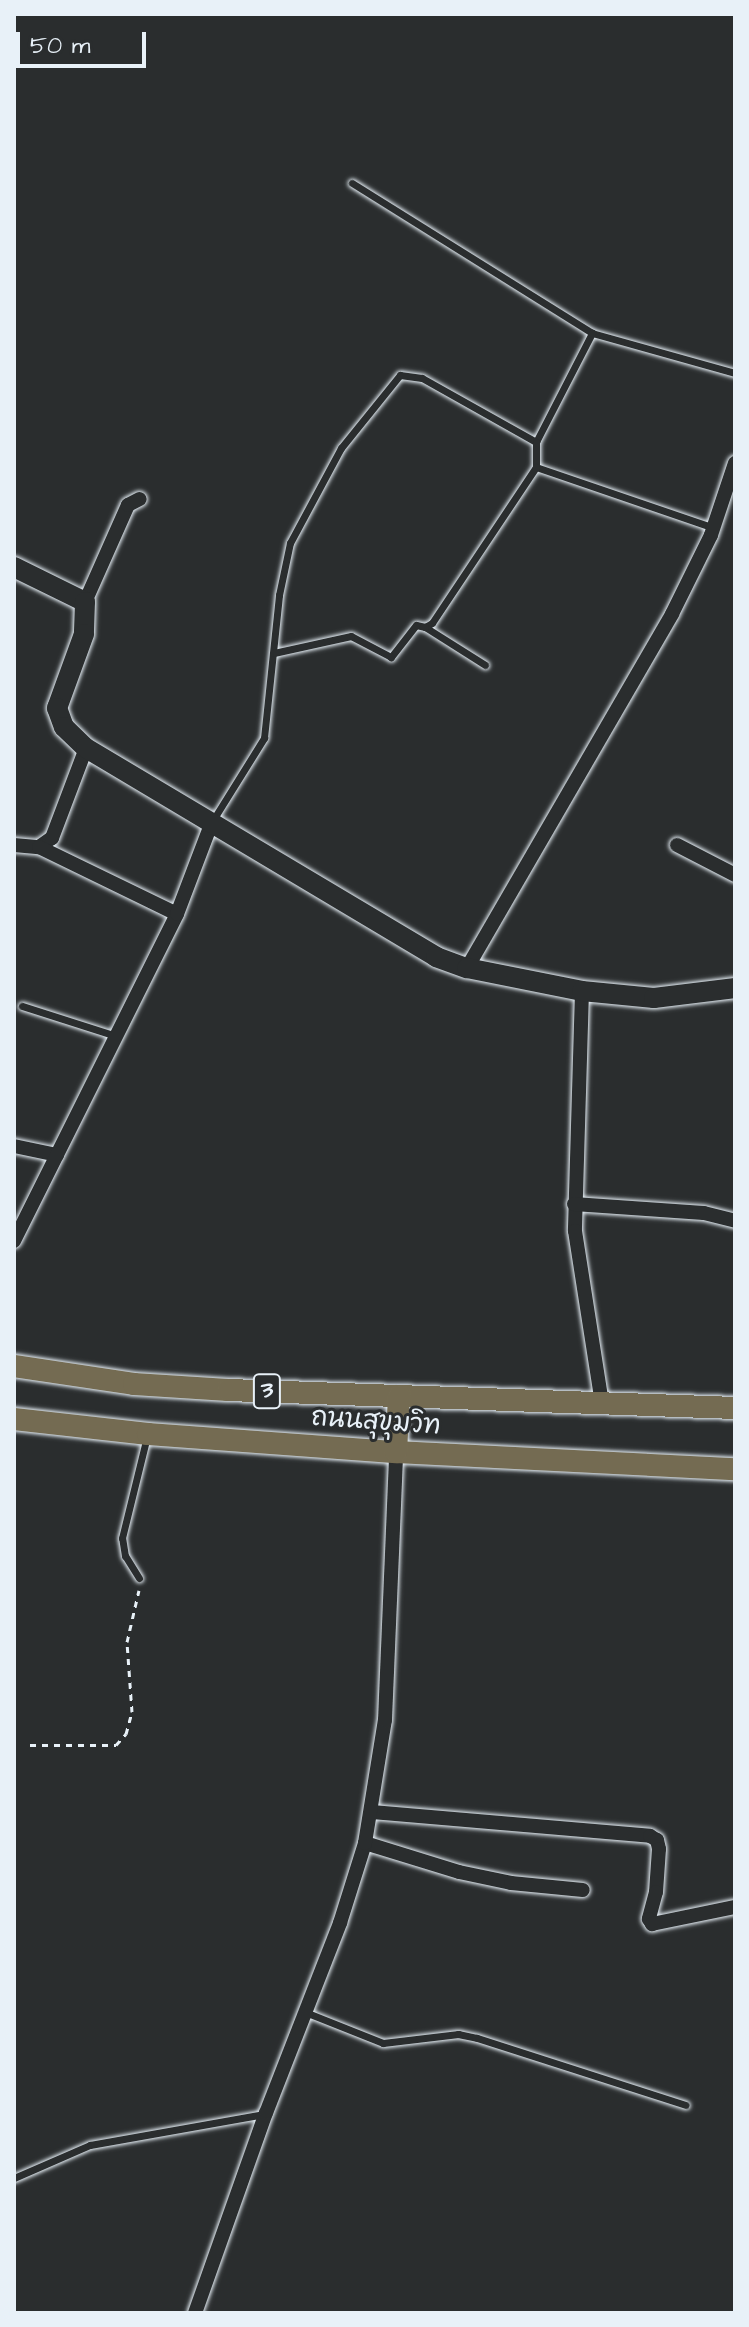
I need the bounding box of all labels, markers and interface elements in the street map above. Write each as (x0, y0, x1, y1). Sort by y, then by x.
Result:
scale bar (20, 16, 150, 66)
text: 50 m (30, 29, 90, 63)
road number: 3 (251, 1371, 283, 1411)
street label: ถนนสุขุมวิท (310, 1402, 442, 1442)

